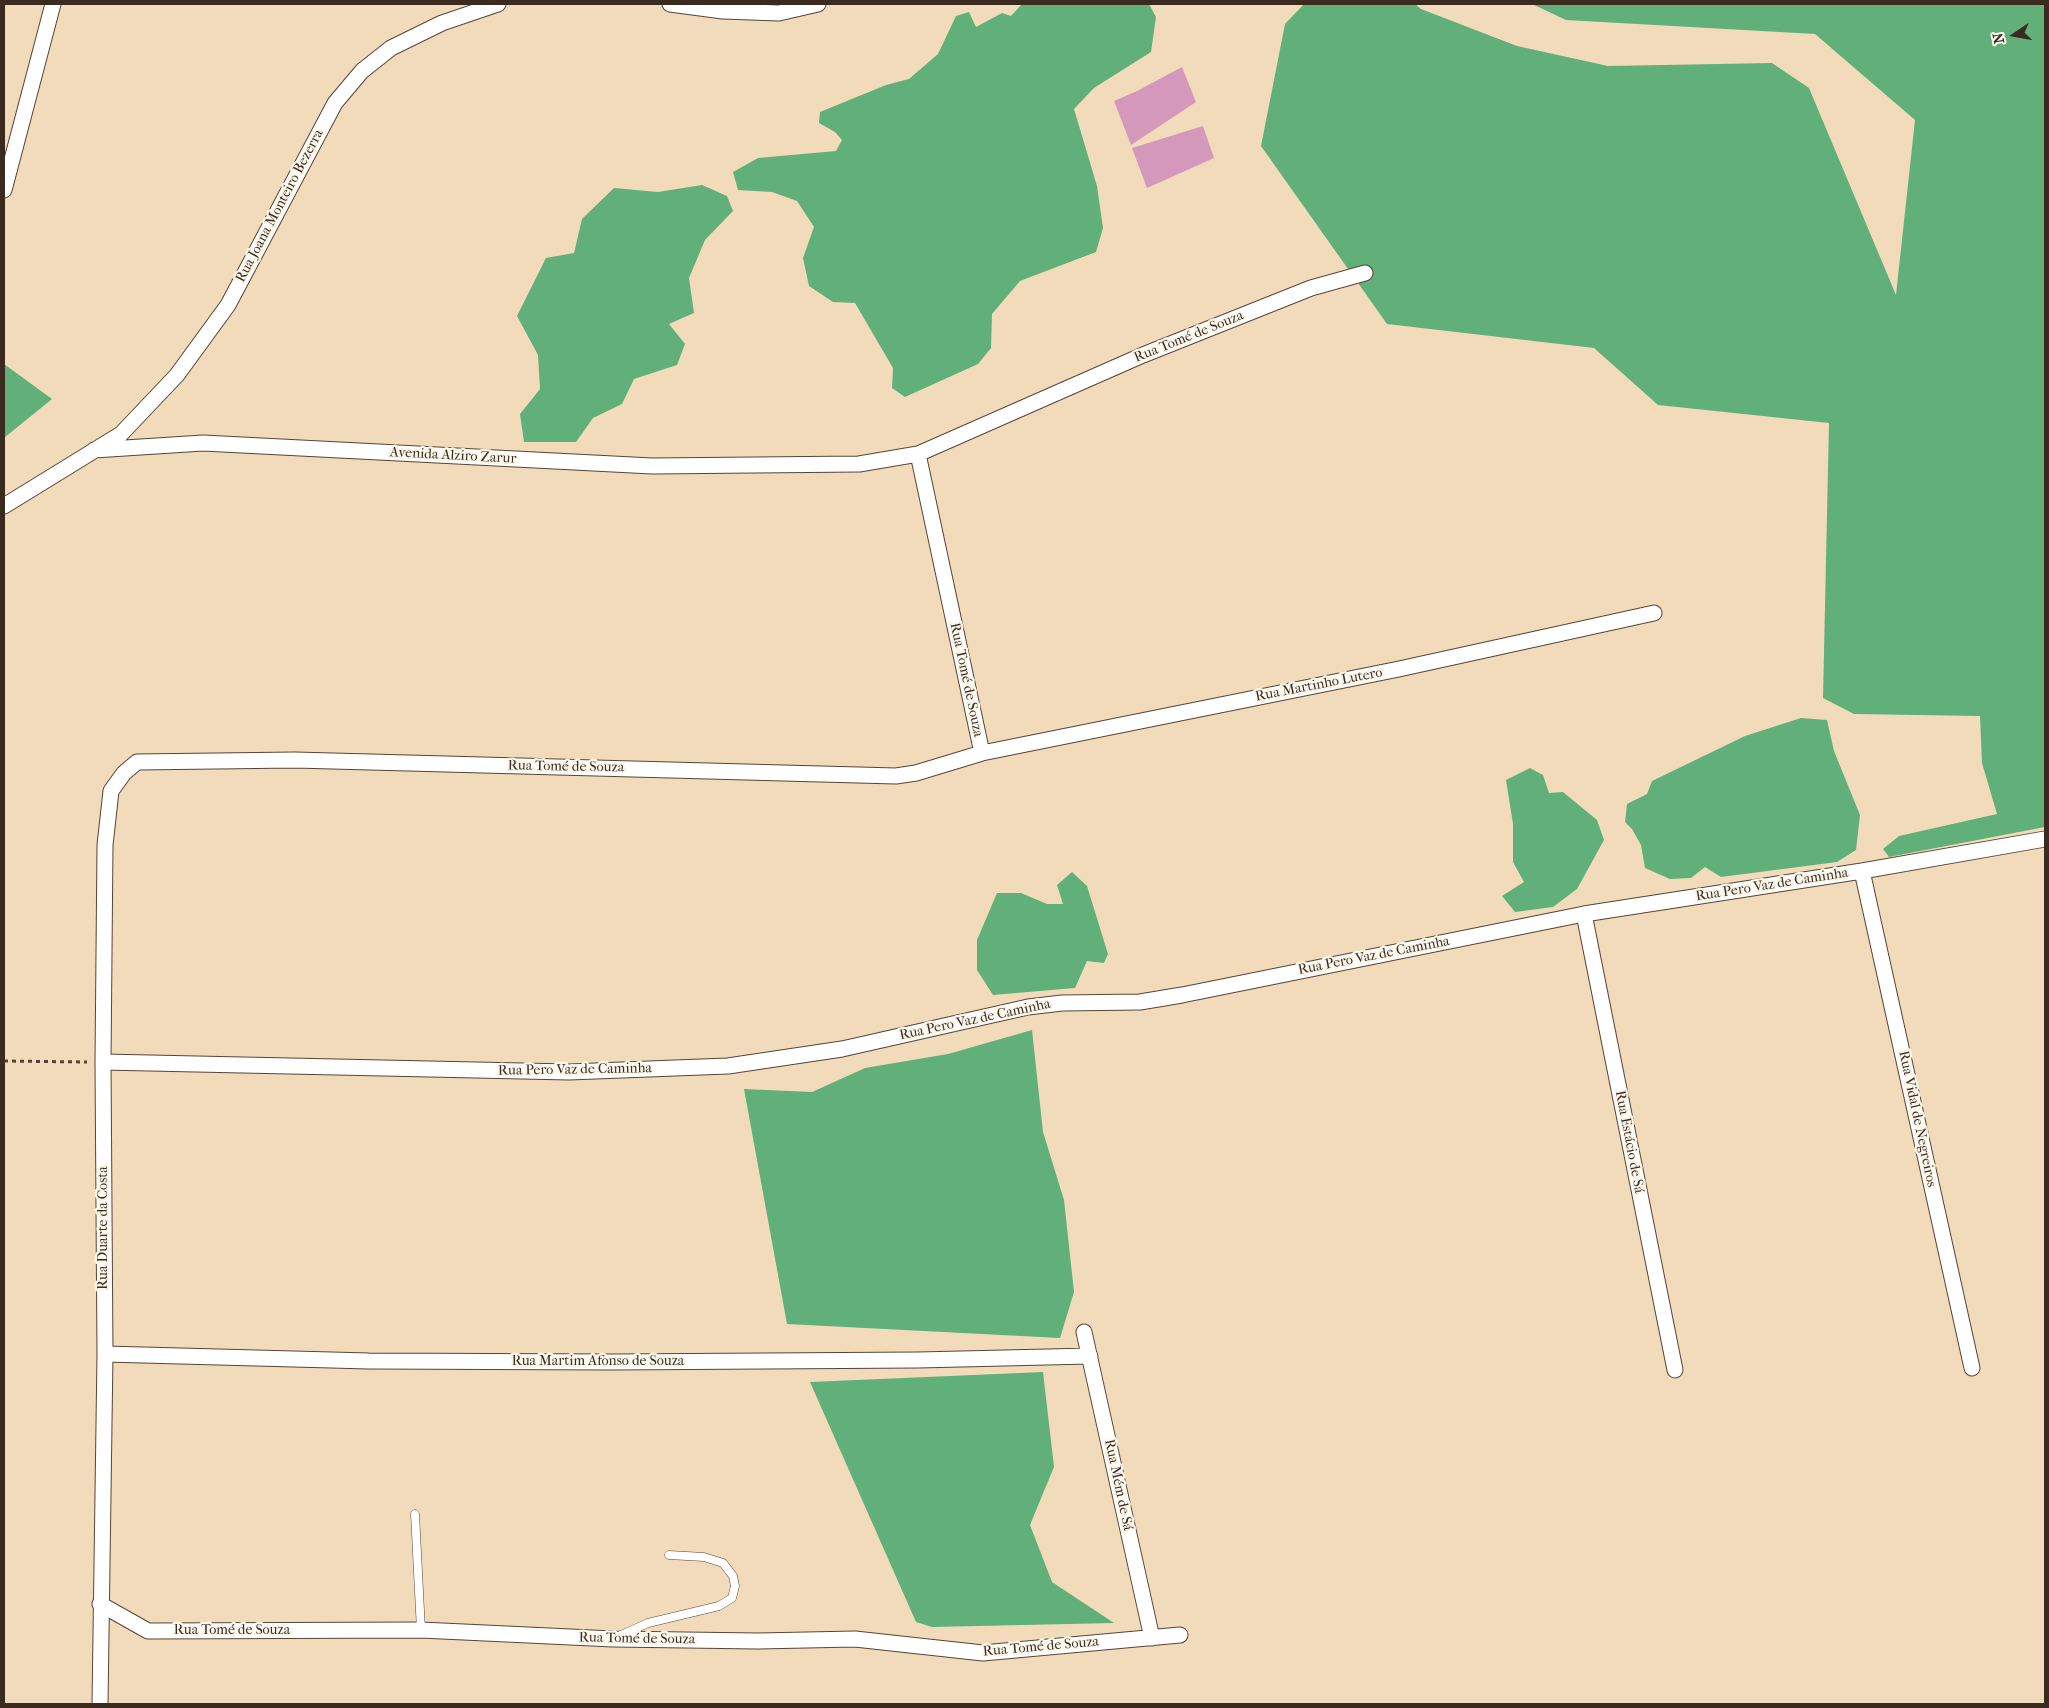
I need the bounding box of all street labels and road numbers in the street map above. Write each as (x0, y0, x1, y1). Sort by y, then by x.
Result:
street label: Rua Joana Monteiro Bezerra (233, 127, 327, 285)
street label: Rua Tomé de Souza (1132, 307, 1246, 367)
street label: Avenida Alziro Zarur (389, 444, 517, 468)
street label: Rua Tomé de Souza (946, 621, 986, 739)
street label: Rua Martinho Lutero (1254, 664, 1384, 706)
street label: Rua Tomé de Souza (508, 758, 624, 776)
street label: Rua Pero Vaz de Caminha (1695, 865, 1849, 905)
street label: Rua Pero Vaz de Caminha (1297, 933, 1451, 979)
street label: Rua Pero Vaz de Caminha (898, 996, 1052, 1044)
street label: Rua Vidal de Negreiros (1894, 1049, 1940, 1189)
street label: Rua Pero Vaz de Caminha (498, 1060, 652, 1080)
street label: Rua Estácio de Sá (1611, 1089, 1647, 1195)
street label: Rua Duarte da Costa (96, 1166, 112, 1290)
street label: Rua Martim Afonso de Souza (512, 1354, 684, 1370)
street label: Rua Mém de Sá (1100, 1438, 1136, 1532)
street label: Rua Tomé de Souza (174, 1623, 290, 1639)
street label: Rua Tomé de Souza (579, 1630, 695, 1648)
street label: Rua Tomé de Souza (982, 1634, 1100, 1660)

